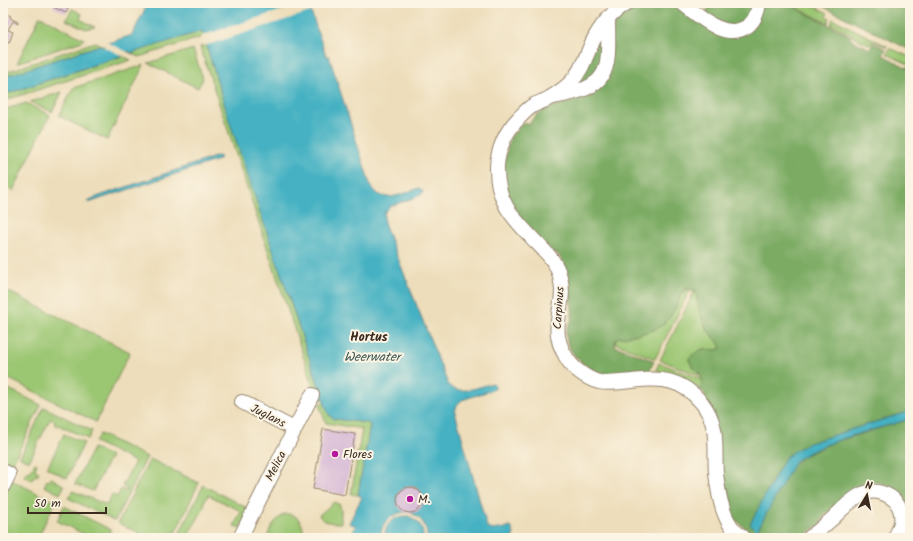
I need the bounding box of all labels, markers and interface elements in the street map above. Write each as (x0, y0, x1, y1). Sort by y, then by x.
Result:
street label: Carpinus (548, 286, 570, 330)
district label: Hortus (350, 327, 388, 348)
water label: Weerwater (344, 347, 403, 368)
street label: Juglans (247, 399, 289, 433)
place label: Flores (343, 445, 372, 464)
street label: Melica (260, 447, 292, 484)
marker: Flores (330, 449, 340, 459)
north arrow (847, 475, 887, 515)
text: N (864, 477, 874, 496)
scale bar (28, 489, 106, 515)
place label: M. (418, 490, 430, 509)
text: 50 m (34, 494, 61, 513)
marker: M. (405, 494, 415, 504)

